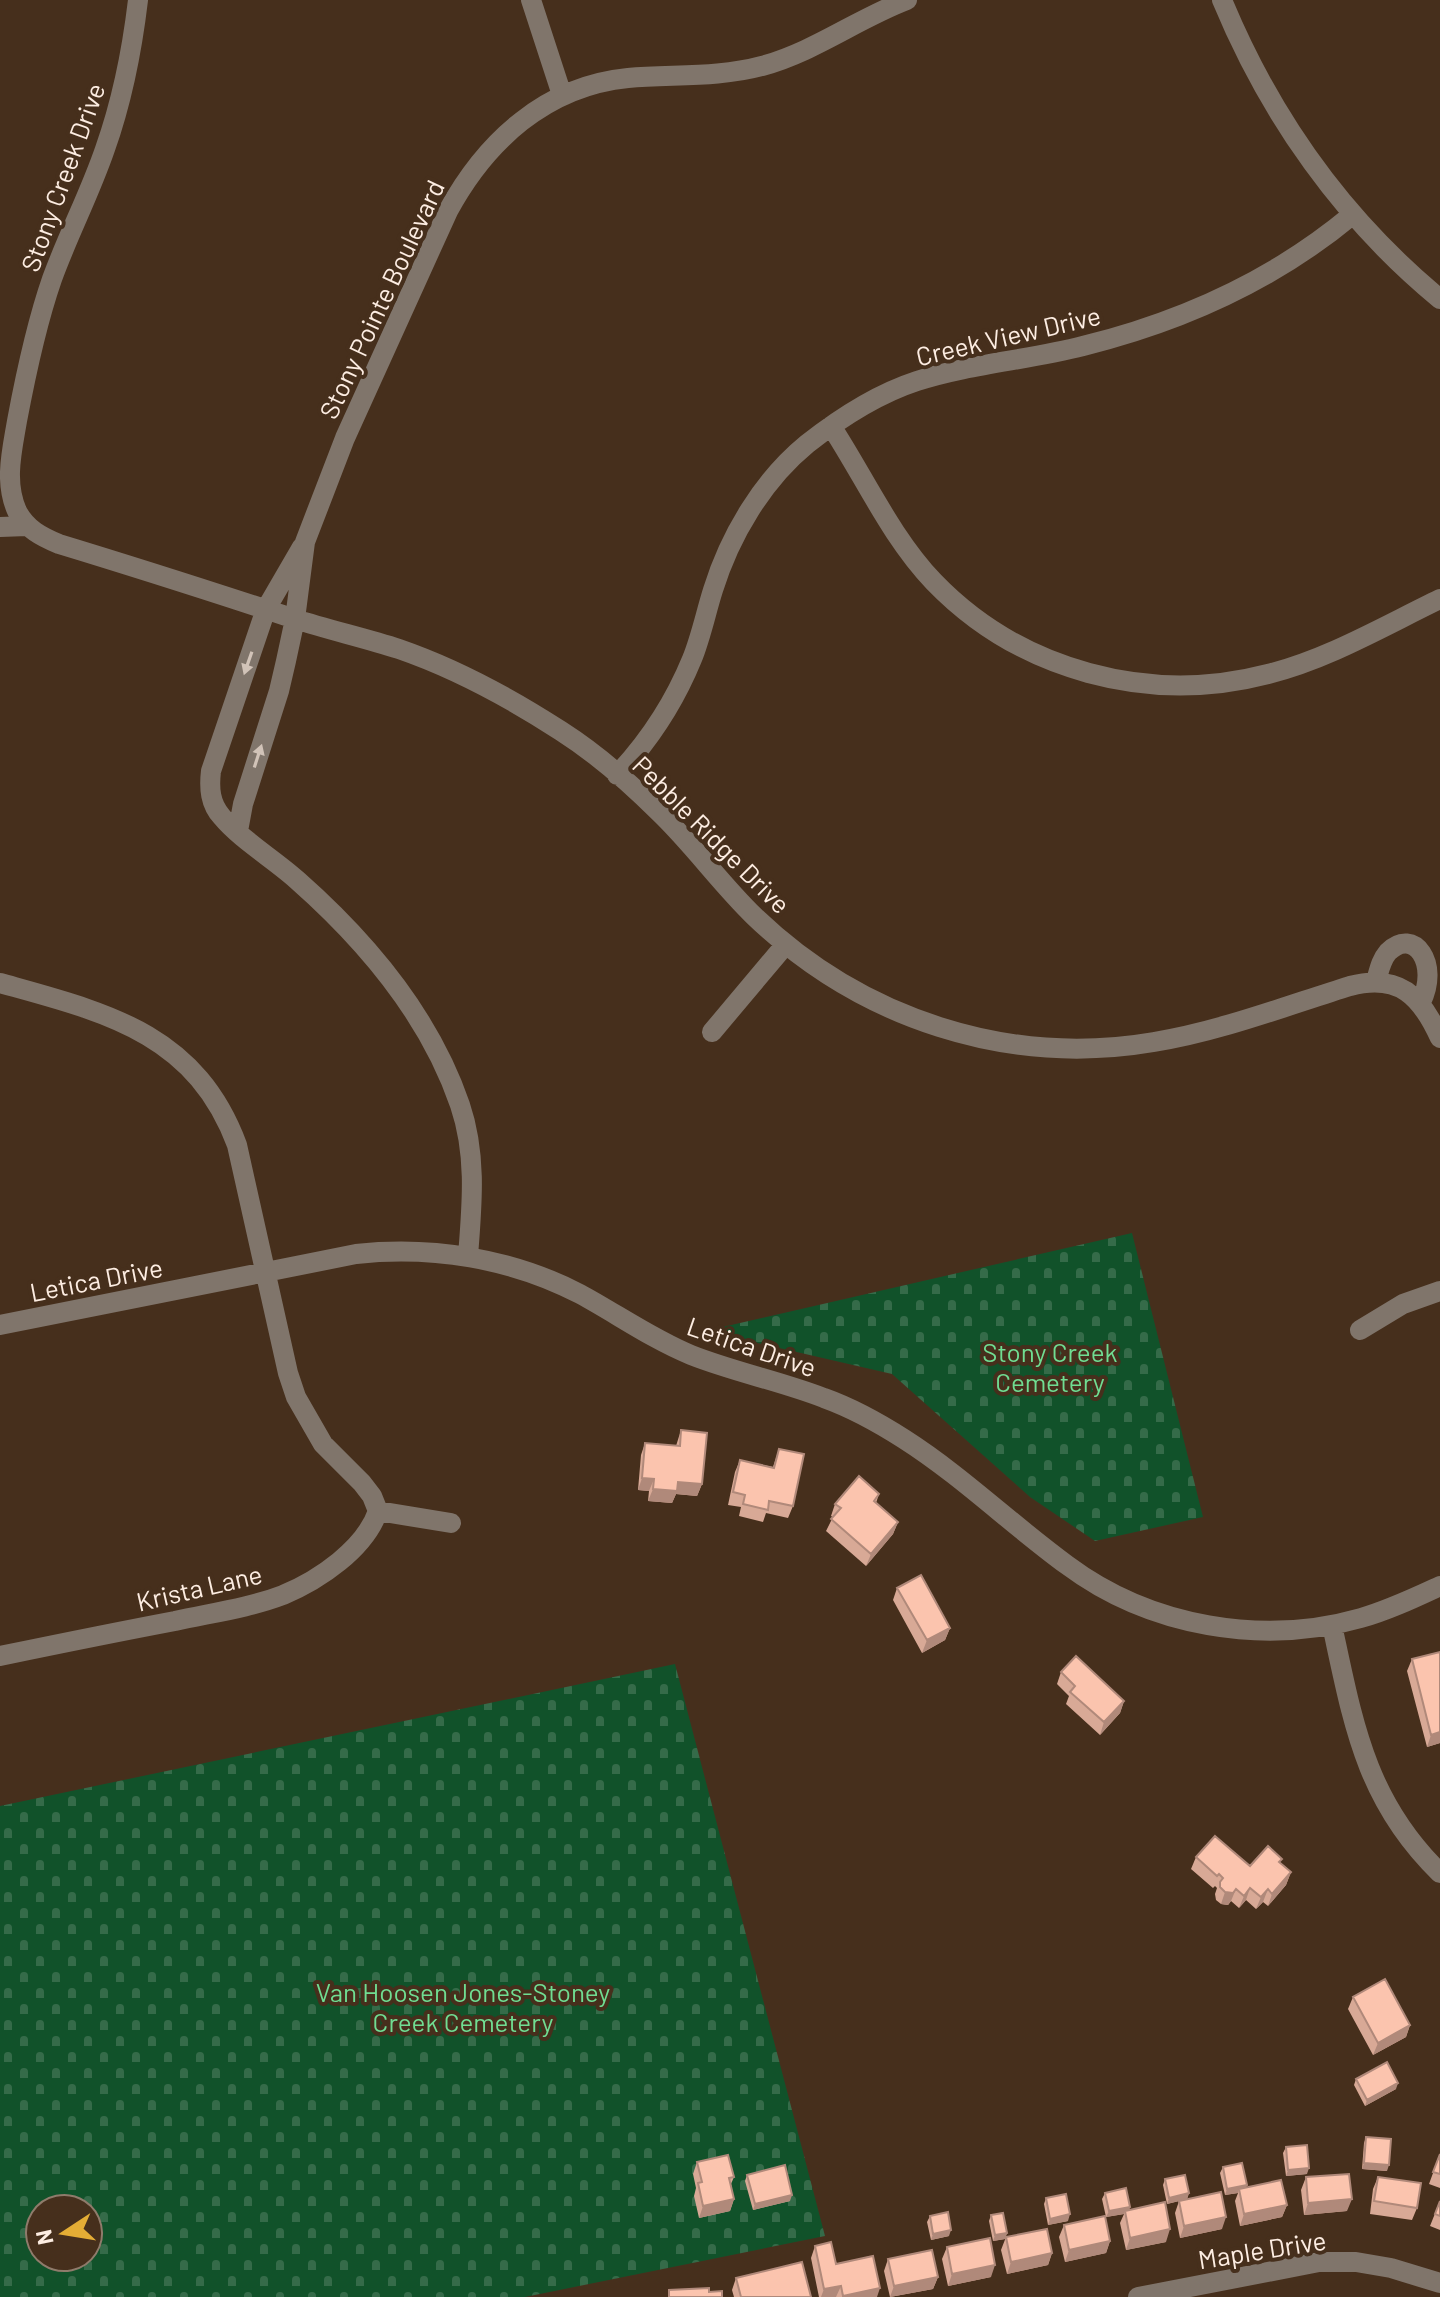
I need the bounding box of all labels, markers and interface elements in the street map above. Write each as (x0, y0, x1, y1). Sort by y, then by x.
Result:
street label: Stony Creek Drive (14, 78, 110, 276)
street label: Stony Pointe Boulevard (312, 175, 450, 423)
street label: Creek View Drive (913, 299, 1103, 371)
one-way arrow (241, 651, 253, 675)
one-way arrow (253, 744, 265, 768)
street label: Pebble Ridge Drive (627, 749, 797, 919)
street label: Letica Drive (27, 1251, 165, 1307)
street label: Letica Drive (683, 1309, 821, 1383)
park label: Stony Creek Cemetery (982, 1336, 1118, 1397)
street label: Krista Lane (133, 1557, 265, 1617)
park label: Van Hoosen Jones-Stoney Creek Cemetery (316, 1976, 610, 2037)
north arrow (24, 2193, 104, 2273)
street label: Maple Drive (1196, 2224, 1328, 2274)
text: N (29, 2228, 58, 2247)

